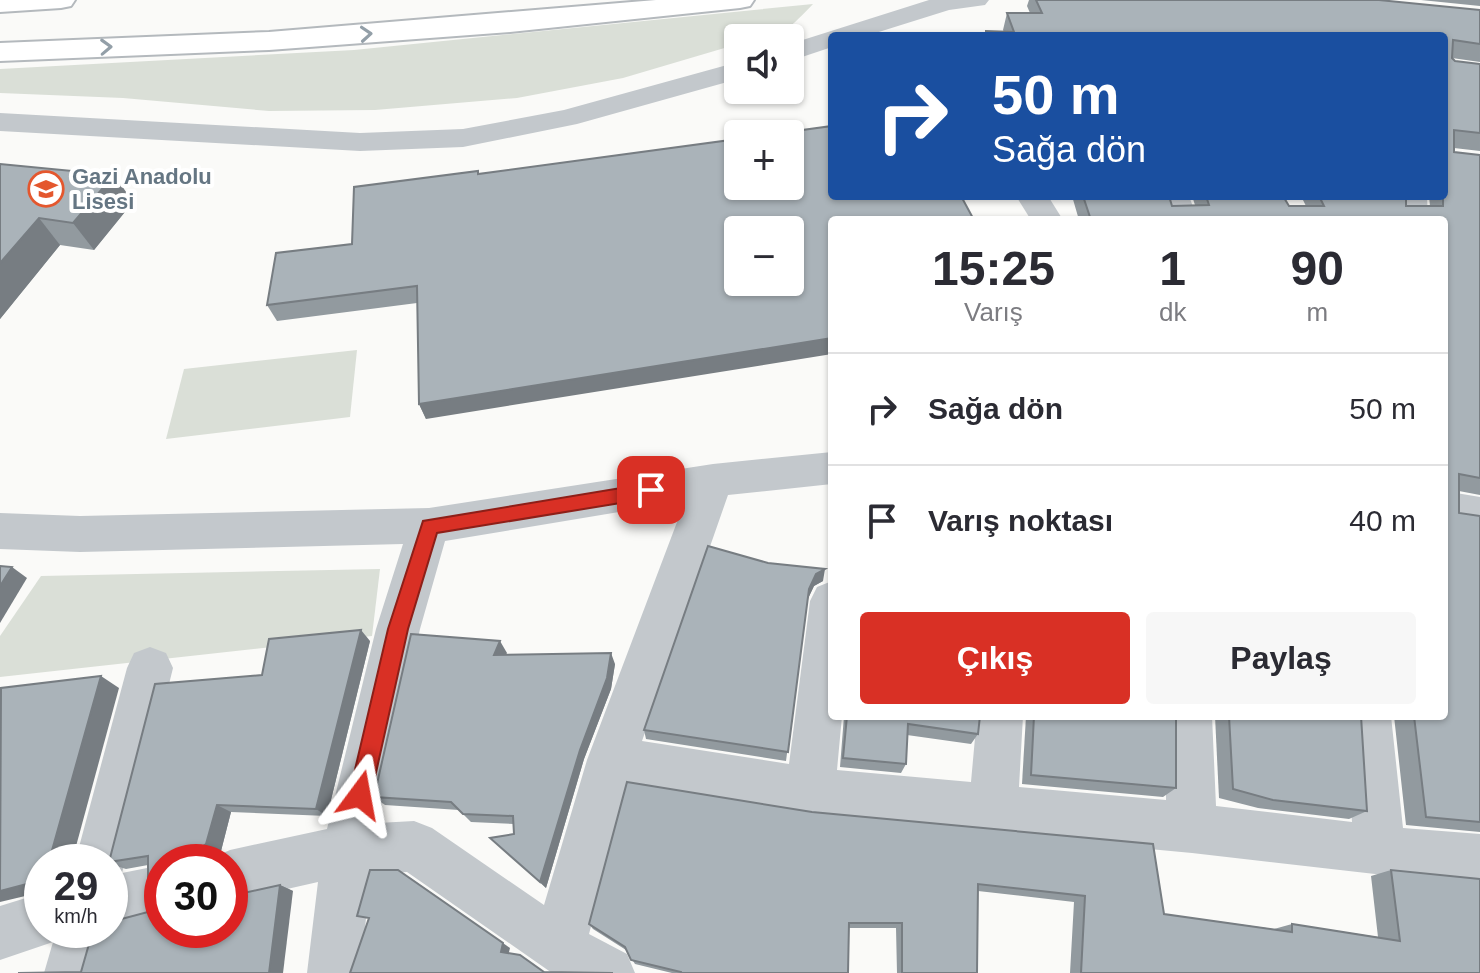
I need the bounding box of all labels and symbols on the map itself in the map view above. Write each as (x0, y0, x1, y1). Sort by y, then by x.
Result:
one-way arrow (359, 26, 372, 43)
one-way arrow (100, 39, 113, 56)
place label: Gazi Anadolu Lisesi (72, 164, 212, 214)
school or university icon: Gazi Anadolu Lisesi (27, 170, 65, 208)
pin (617, 456, 685, 524)
position arrow (318, 753, 402, 837)
speed limit sign: 30 (144, 844, 248, 948)

